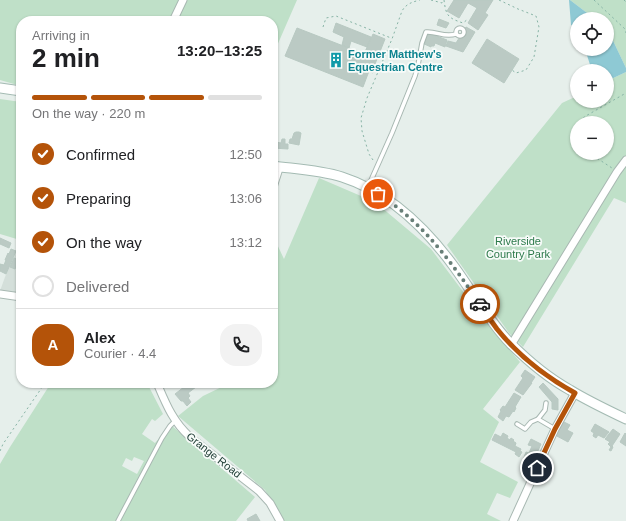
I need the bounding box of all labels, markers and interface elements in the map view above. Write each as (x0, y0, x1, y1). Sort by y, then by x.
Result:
map controls (570, 12, 614, 160)
button: locate (570, 12, 614, 56)
text: Arriving in (32, 28, 90, 43)
text: 13:20–13:25 (177, 42, 262, 59)
text: 2 min (32, 43, 100, 73)
place label: Former Matthew's Equestrian Centre (348, 48, 443, 73)
building icon: Former Matthew's Equestrian Centre (327, 51, 345, 69)
button: + (570, 64, 614, 108)
text: On the way · 220 m (32, 106, 145, 121)
button: − (570, 116, 614, 160)
icon: check (32, 143, 54, 165)
text: Confirmed (66, 146, 135, 163)
text: 12:50 (229, 147, 262, 162)
pin (361, 177, 395, 211)
icon: bag (367, 183, 389, 205)
icon: check (32, 187, 54, 209)
text: Preparing (66, 190, 131, 207)
text: 13:06 (229, 191, 262, 206)
icon: check (32, 231, 54, 253)
text: On the way (66, 234, 142, 251)
text: 13:12 (229, 235, 262, 250)
park label: Riverside Country Park (486, 235, 551, 260)
text: Delivered (66, 278, 129, 295)
courier (460, 284, 500, 324)
icon: car (469, 293, 491, 315)
button: phone (220, 324, 262, 366)
text: Alex (84, 329, 116, 346)
text: A (48, 336, 58, 353)
text: Courier · 4.4 (84, 346, 156, 361)
street label: Grange Road (184, 430, 244, 480)
pin (520, 451, 554, 485)
icon: home (526, 457, 548, 479)

